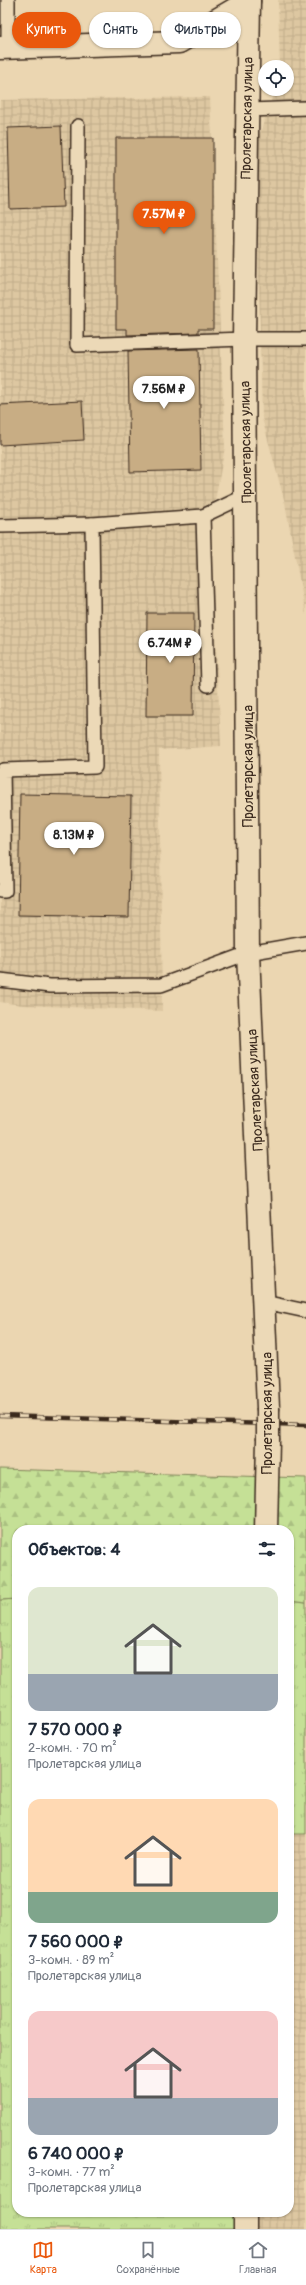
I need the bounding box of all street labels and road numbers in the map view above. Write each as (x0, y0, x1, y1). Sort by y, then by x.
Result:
street label: Пролетарская улица (237, 57, 257, 179)
street label: Пролетарская улица (236, 381, 256, 503)
street label: Пролетарская улица (240, 705, 257, 827)
street label: Пролетарская улица (243, 1029, 267, 1151)
street label: Пролетарская улица (259, 1352, 276, 1474)

